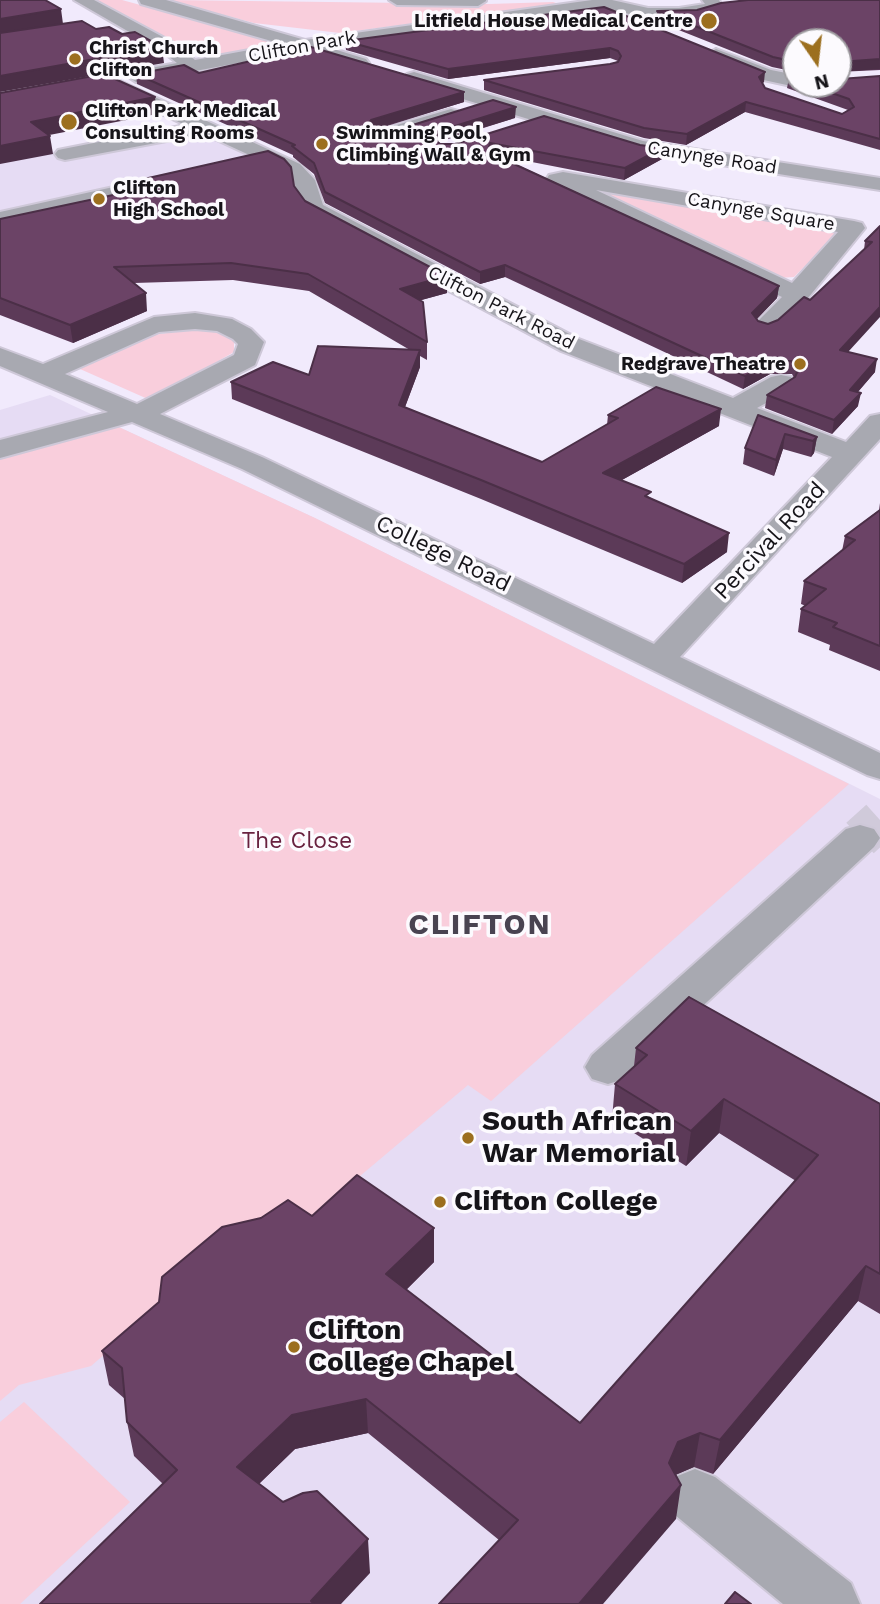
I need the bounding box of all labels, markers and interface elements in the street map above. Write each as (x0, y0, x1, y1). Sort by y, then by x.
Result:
place label: Litfield House Medical Centre (414, 10, 693, 32)
marker: Litfield House Medical Centre (699, 11, 719, 31)
street label: Clifton Park (246, 26, 358, 68)
north arrow (782, 28, 852, 98)
place label: Christ Church Clifton (89, 37, 218, 81)
marker: Christ Church Clifton (67, 51, 83, 67)
text: N (812, 69, 831, 95)
place label: Clifton Park Medical Consulting Rooms (85, 100, 277, 144)
marker: Clifton Park Medical Consulting Rooms (59, 112, 79, 132)
place label: Swimming Pool, Climbing Wall & Gym (336, 122, 531, 166)
marker: Swimming Pool, Climbing Wall & Gym (314, 136, 330, 152)
street label: Canynge Road (646, 137, 778, 179)
place label: Clifton High School (113, 177, 224, 221)
street label: Canynge Square (685, 188, 837, 236)
marker: Clifton High School (91, 191, 107, 207)
street label: Clifton Park Road (424, 261, 578, 355)
place label: Redgrave Theatre (621, 353, 786, 375)
marker: Redgrave Theatre (792, 356, 808, 372)
street label: Percival Road (708, 476, 832, 606)
street label: College Road (371, 510, 515, 598)
park label: The Close (242, 827, 352, 855)
district label: CLIFTON (409, 907, 551, 943)
place label: South African War Memorial (482, 1105, 675, 1171)
marker: South African War Memorial (460, 1130, 476, 1146)
place label: Clifton College (454, 1185, 658, 1219)
marker: Clifton College (432, 1194, 448, 1210)
place label: Clifton College Chapel (308, 1314, 514, 1380)
marker: Clifton College Chapel (286, 1339, 302, 1355)

